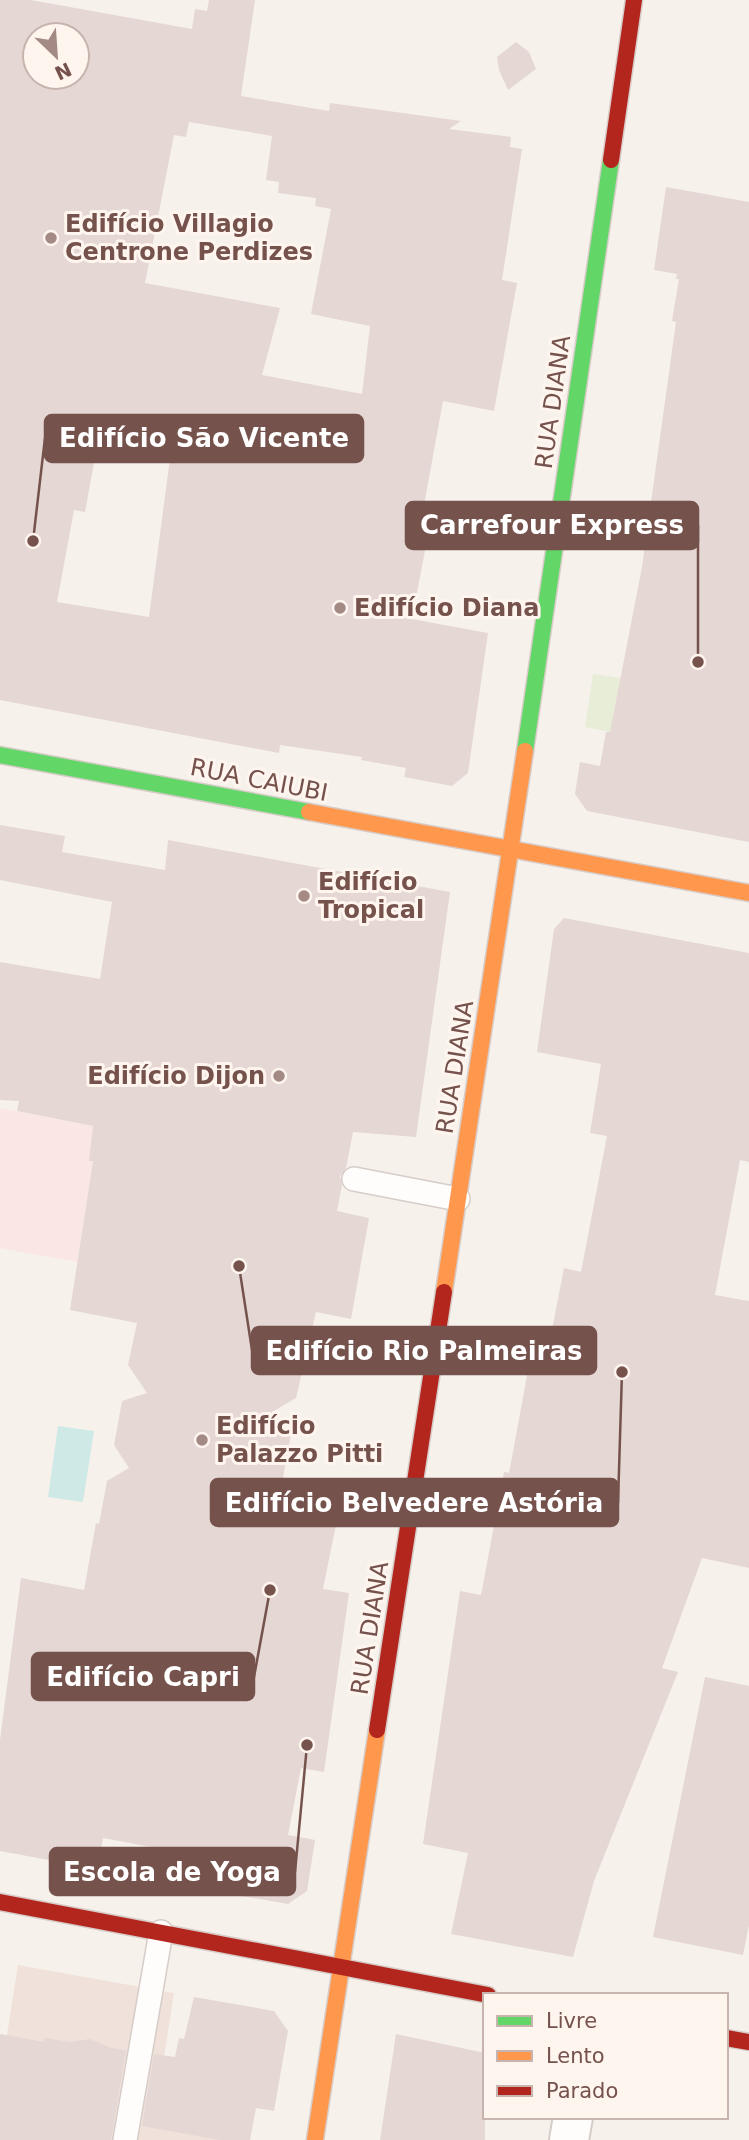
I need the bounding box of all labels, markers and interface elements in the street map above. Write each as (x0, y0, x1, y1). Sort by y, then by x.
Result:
north arrow (21, 21, 91, 91)
text: N (51, 58, 75, 85)
place label: Edifício Villagio Centrone Perdizes (65, 210, 313, 266)
marker: Edifício Villagio Centrone Perdizes (43, 230, 59, 246)
street label: RUA DIANA (530, 333, 576, 471)
callout: Edifício São Vicente (45, 415, 363, 462)
text: Edifício São Vicente (59, 423, 349, 453)
callout: Carrefour Express (406, 502, 698, 549)
text: Carrefour Express (420, 510, 684, 540)
place label: Edifício Diana (354, 594, 539, 622)
marker: Edifício Diana (332, 600, 348, 616)
street label: RUA CAIUBI (188, 753, 330, 807)
place label: Edifício Tropical (318, 868, 424, 924)
marker: Edifício Tropical (296, 888, 312, 904)
street label: RUA DIANA (431, 998, 479, 1136)
place label: Edifício Dijon (87, 1062, 265, 1090)
marker: Edifício Dijon (271, 1068, 287, 1084)
callout: Edifício Rio Palmeiras (252, 1327, 596, 1374)
text: Edifício Rio Palmeiras (266, 1336, 582, 1366)
place label: Edifício Palazzo Pitti (216, 1412, 383, 1468)
marker: Edifício Palazzo Pitti (194, 1432, 210, 1448)
callout: Edifício Belvedere Astória (211, 1479, 618, 1526)
text: Edifício Belvedere Astória (225, 1488, 603, 1518)
street label: RUA DIANA (346, 1559, 394, 1697)
callout: Edifício Capri (32, 1653, 254, 1700)
text: Edifício Capri (46, 1662, 240, 1692)
callout: Escola de Yoga (50, 1848, 295, 1895)
text: Escola de Yoga (63, 1857, 281, 1887)
legend (483, 1993, 728, 2119)
text: Livre (546, 2009, 597, 2033)
text: Lento (546, 2044, 605, 2068)
text: Parado (546, 2079, 618, 2103)

